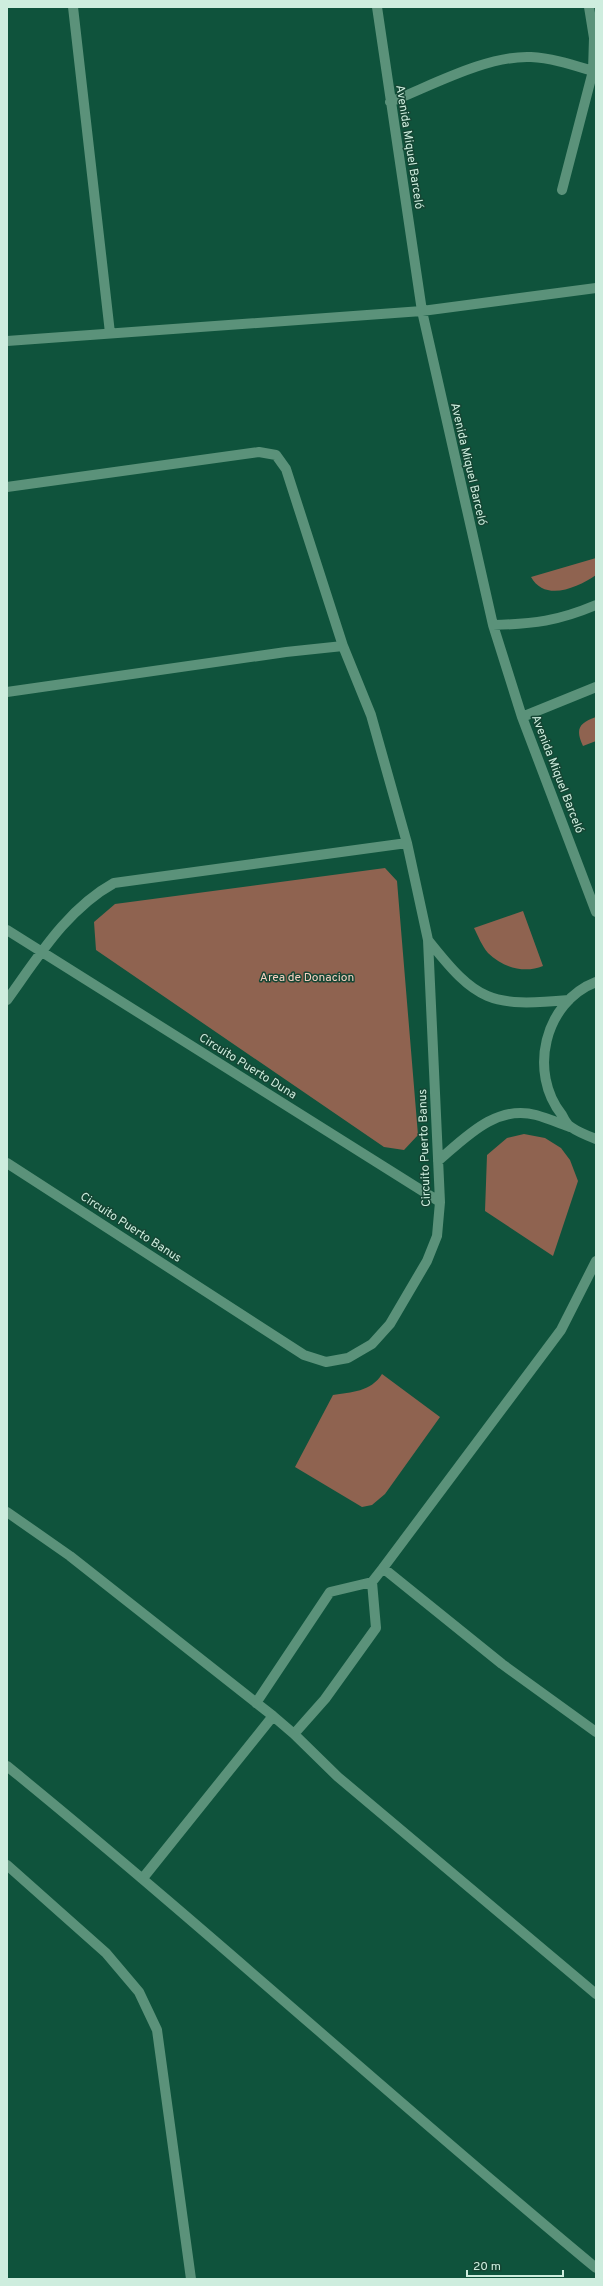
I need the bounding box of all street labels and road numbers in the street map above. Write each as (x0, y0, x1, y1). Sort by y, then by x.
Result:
street label: Avenida Miquel Barceló (391, 84, 427, 211)
street label: Avenida Miquel Barceló (446, 401, 490, 528)
street label: Avenida Miquel Barceló (527, 713, 587, 836)
street label: Circuito Puerto Duna (196, 1030, 299, 1103)
street label: Circuito Puerto Banus (415, 1089, 435, 1207)
street label: Circuito Puerto Banus (77, 1189, 184, 1267)

